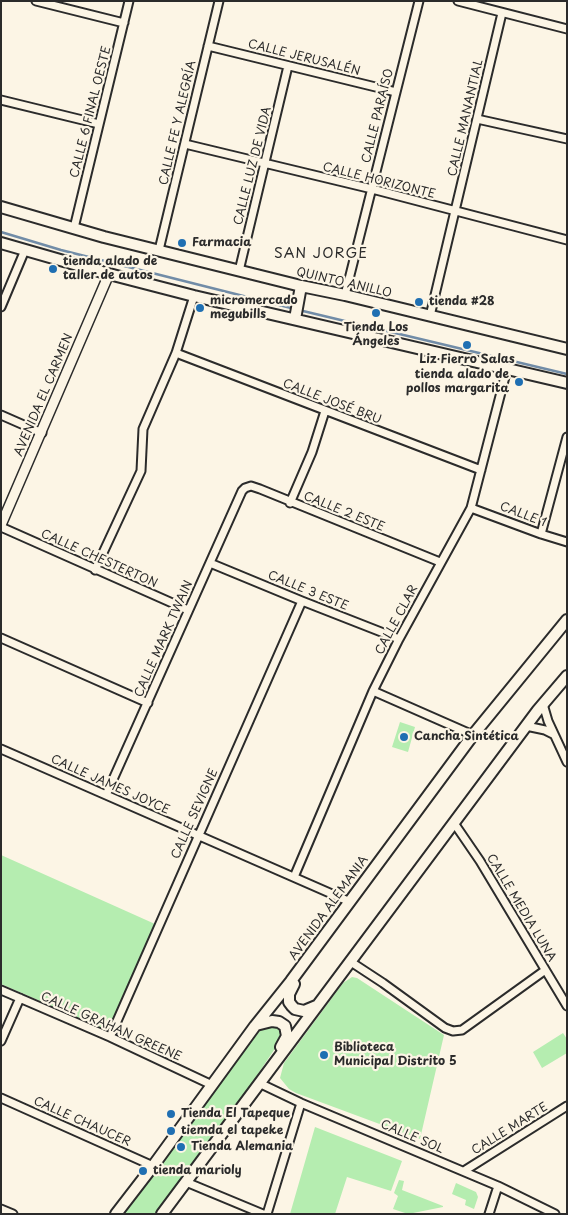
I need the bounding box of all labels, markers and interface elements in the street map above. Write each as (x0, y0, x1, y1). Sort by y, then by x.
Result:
street label: CALLE JERUSALÉN (246, 37, 362, 79)
street label: CALLE 6 FINAL OESTE (68, 45, 114, 179)
street label: CALLE MANANTIAL (446, 58, 486, 178)
street label: CALLE FE Y ALEGRÍA (157, 59, 199, 187)
street label: CALLE PARAÍSO (359, 67, 397, 165)
street label: CALLE LUZ DE VIDA (231, 105, 275, 227)
street label: CALLE HORIZONTE (321, 160, 437, 202)
place label: Farmacia (192, 236, 251, 250)
marker: Farmacia (176, 237, 188, 249)
district label: SAN JORGE (274, 246, 368, 262)
place label: tienda alado de taller de autos (63, 255, 157, 283)
marker: tienda alado de taller de autos (47, 263, 59, 275)
street label: QUINTO ANILLO (295, 265, 393, 301)
place label: micromercado megubills (210, 294, 298, 322)
place label: tienda #28 (429, 295, 495, 309)
marker: tienda #28 (413, 296, 425, 308)
marker: micromercado megubills (194, 302, 206, 314)
marker: Tienda Los Ángeles (370, 307, 382, 319)
place label: Tienda Los Ángeles (344, 321, 408, 349)
street label: AVENIDA EL CARMEN (12, 332, 76, 458)
marker: Liz Fierro Salas (461, 339, 473, 351)
place label: Liz Fierro Salas (419, 353, 515, 367)
place label: tienda alado de pollos margarita (406, 368, 509, 396)
marker: tienda alado de pollos margarita (513, 376, 525, 388)
street label: CALLE JOSÉ BRU (281, 377, 383, 427)
street label: CALLE 2 ESTE (301, 489, 387, 535)
street label: CALLE 1 (498, 500, 548, 530)
street label: CALLE CHESTERTON (39, 527, 159, 591)
street label: CALLE 3 ESTE (266, 568, 350, 614)
street label: CALLE MARK TWAIN (132, 579, 196, 699)
street label: CALLE CLAR (373, 583, 421, 657)
place label: Cancha Sintética (414, 730, 519, 744)
marker: Cancha Sintética (398, 731, 410, 743)
street label: CALLE JAMES JOYCE (48, 752, 172, 818)
street label: CALLE SEVIGNE (169, 767, 221, 861)
street label: CALLE MEDIA LUNA (483, 852, 559, 964)
street label: AVENIDA ALEMANIA (286, 853, 372, 963)
street label: CALLE GRAHAN GREENE (38, 989, 184, 1065)
place label: Biblioteca Municipal Distrito 5 (334, 1041, 457, 1069)
marker: Biblioteca Municipal Distrito 5 (318, 1049, 330, 1061)
street label: CALLE CHAUCER (31, 1094, 133, 1150)
street label: CALLE MARTE (469, 1100, 551, 1158)
place label: Tienda El Tapeque (181, 1107, 290, 1121)
marker: Tienda El Tapeque (165, 1108, 177, 1120)
street label: CALLE SOL (378, 1117, 446, 1157)
place label: tiemda el tapeke (181, 1124, 283, 1138)
marker: tiemda el tapeke (165, 1125, 177, 1137)
place label: Tienda Alemania (191, 1140, 293, 1154)
marker: Tienda Alemania (175, 1141, 187, 1153)
place label: tienda marioly (153, 1164, 241, 1178)
marker: tienda marioly (137, 1165, 149, 1177)

